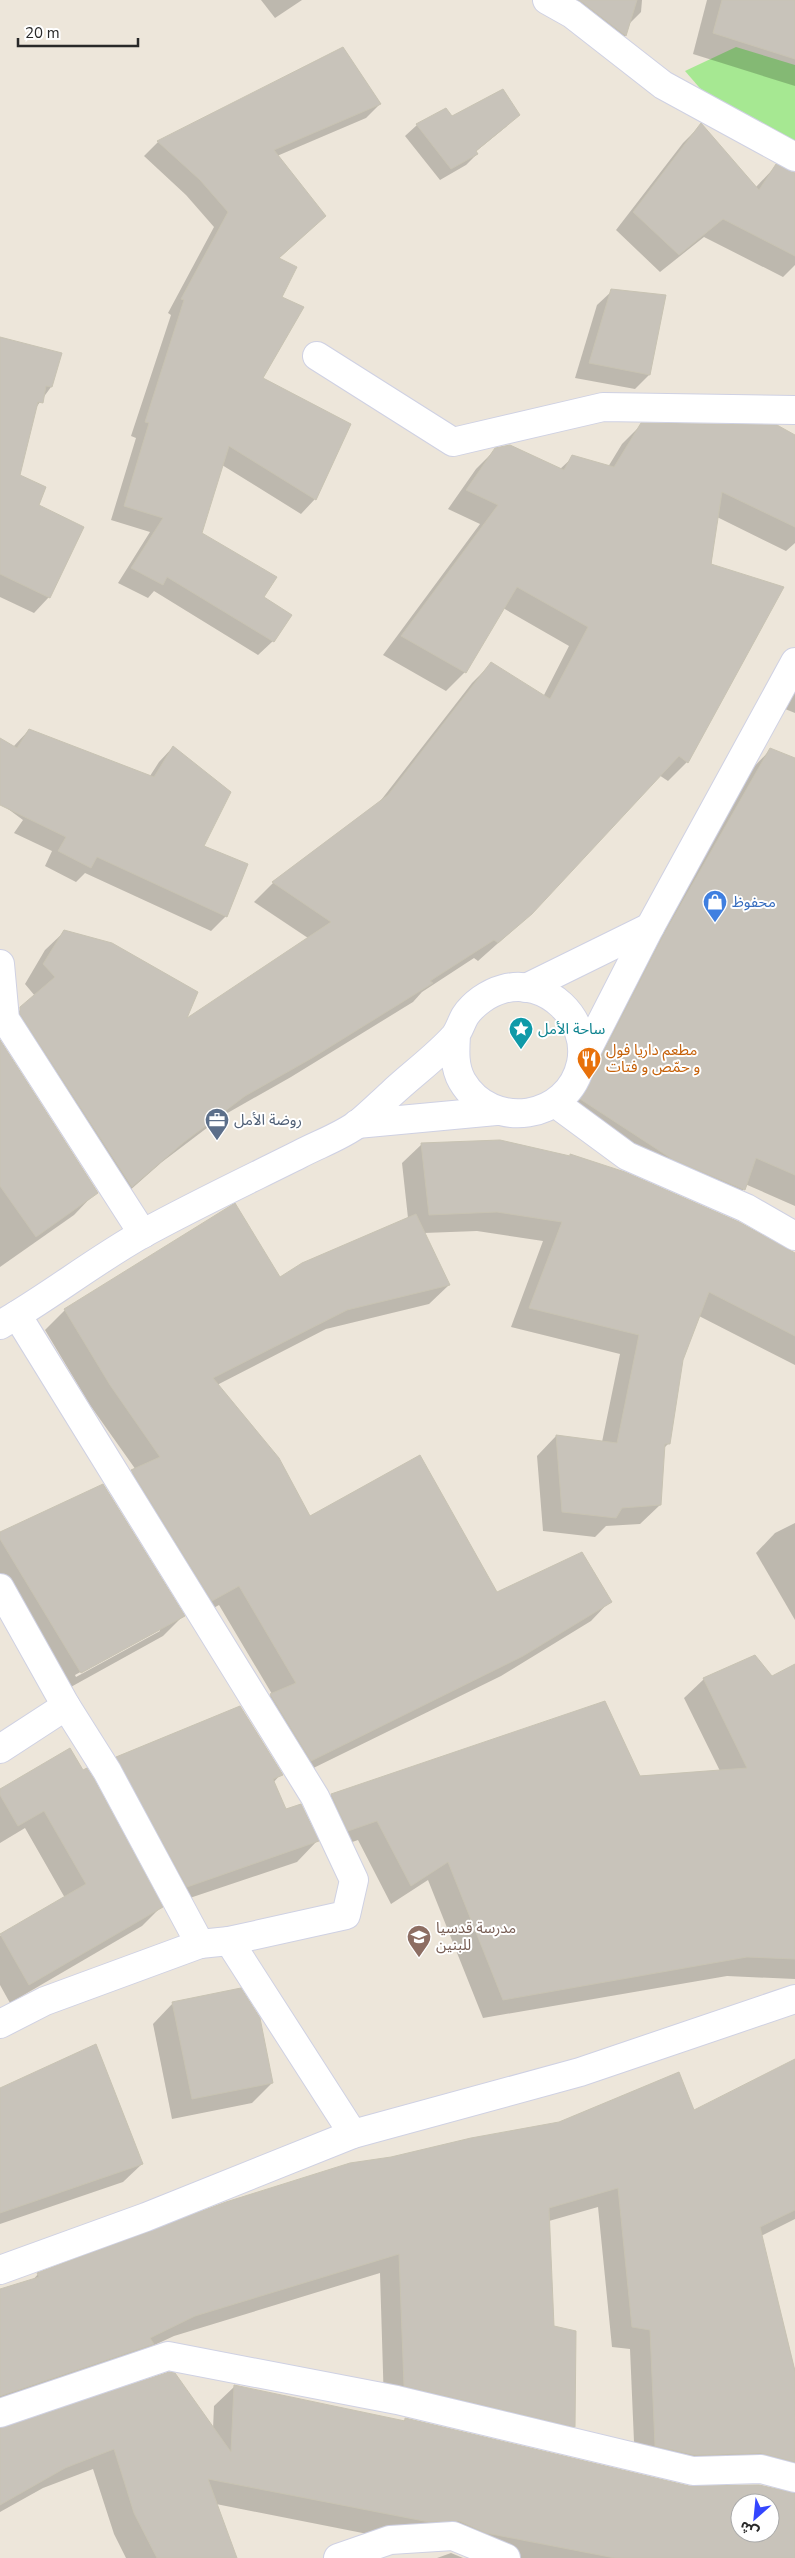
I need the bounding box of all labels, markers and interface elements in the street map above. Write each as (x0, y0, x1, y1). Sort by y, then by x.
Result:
scale bar (18, 15, 138, 47)
text: 20 m (25, 23, 60, 43)
shop icon: محفوظ (702, 889, 728, 923)
place label: محفوظ (732, 892, 776, 912)
place icon: ساحة الأمل (508, 1016, 534, 1050)
place label: ساحة الأمل (538, 1019, 605, 1039)
place label: مطعم داريا فول و حمّص و فتات (606, 1040, 700, 1077)
restaurant icon: مطعم داريا فول و حمّص و فتات (576, 1046, 602, 1080)
office icon: روضة الأمل (204, 1107, 230, 1141)
place label: روضة الأمل (234, 1110, 302, 1130)
place label: مدرسة قدسيا للبنين (436, 1918, 516, 1955)
school or university icon: مدرسة قدسيا للبنين (406, 1924, 432, 1958)
north arrow (730, 2493, 780, 2543)
text: ش (736, 2516, 762, 2542)

